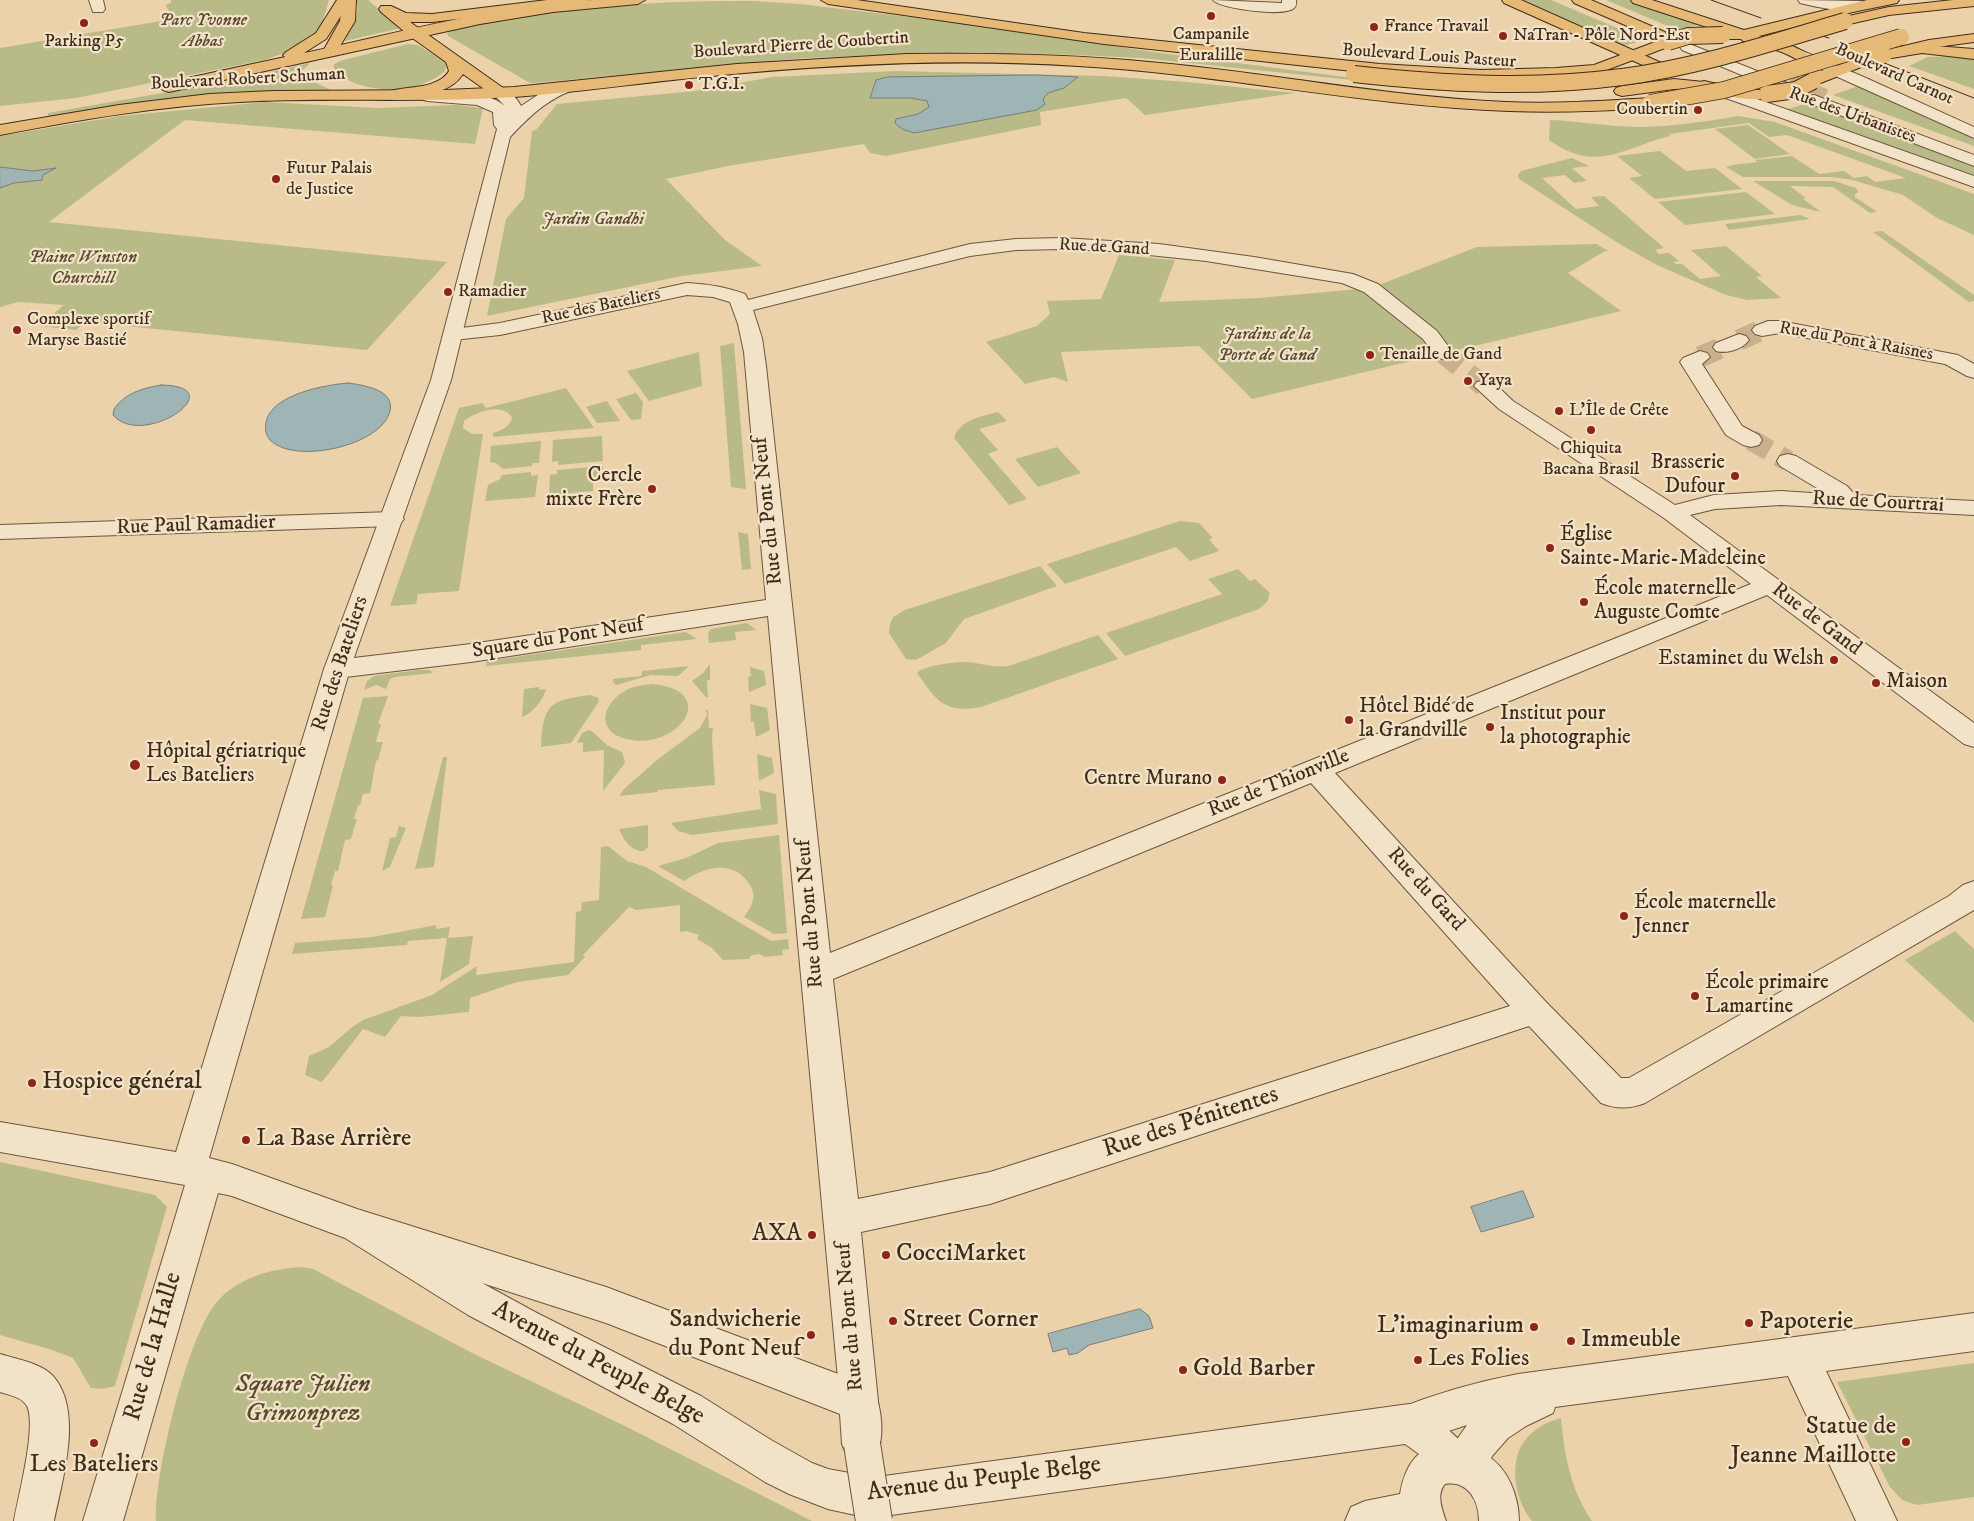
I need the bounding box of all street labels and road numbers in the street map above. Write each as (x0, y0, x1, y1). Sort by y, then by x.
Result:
street label: Boulevard Pierre de Coubertin (692, 28, 910, 64)
street label: Boulevard Carnot (1832, 39, 1956, 111)
street label: Boulevard Louis Pasteur (1341, 40, 1517, 74)
street label: Boulevard Robert Schuman (150, 64, 346, 96)
street label: Rue des Urbanistes (1785, 83, 1919, 149)
street label: Rue de Gand (1058, 235, 1150, 261)
street label: Rue des Bateliers (540, 284, 662, 330)
street label: Rue du Pont à Raisnes (1777, 318, 1935, 366)
street label: Rue du Pont Neuf (749, 436, 789, 586)
street label: Rue de Courtrai (1811, 487, 1945, 519)
street label: Rue Paul Ramadier (116, 511, 276, 541)
street label: Rue de Gand (1766, 578, 1866, 662)
street label: Rue des Bateliers (307, 593, 375, 735)
street label: Square du Pont Neuf (471, 613, 645, 665)
street label: Rue de Thionville (1205, 744, 1353, 824)
street label: Rue du Pont Neuf (792, 839, 830, 989)
street label: Rue du Gard (1381, 843, 1469, 937)
street label: Rue des Pénitentes (1099, 1080, 1283, 1166)
street label: Rue du Pont Neuf (832, 1242, 870, 1392)
street label: Rue de la Halle (118, 1269, 190, 1425)
street label: Avenue du Peuple Belge (487, 1295, 709, 1433)
street label: Avenue du Peuple Belge (865, 1451, 1103, 1509)

